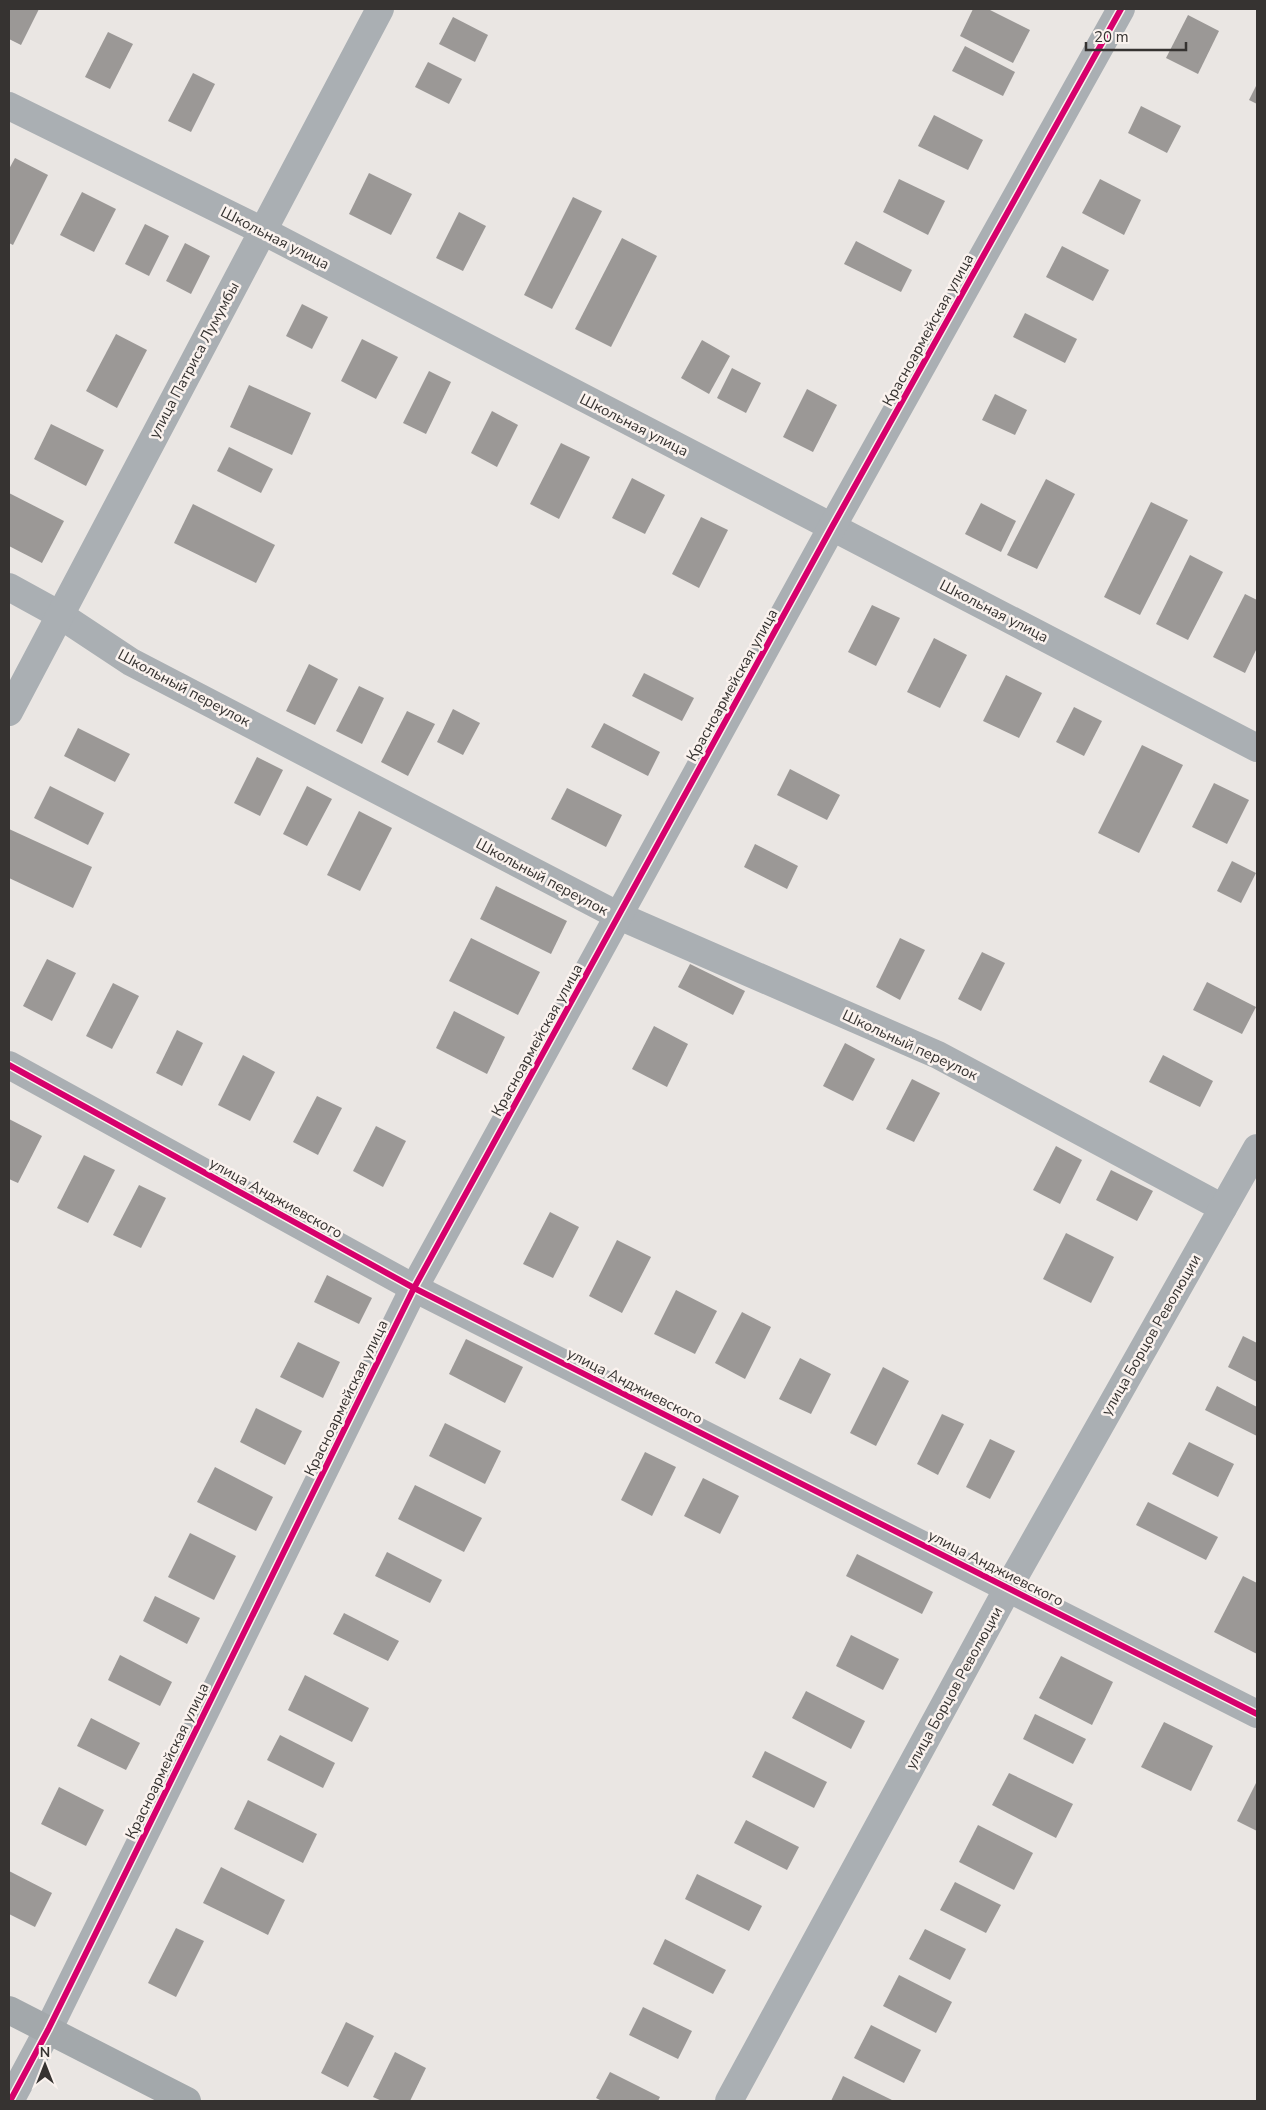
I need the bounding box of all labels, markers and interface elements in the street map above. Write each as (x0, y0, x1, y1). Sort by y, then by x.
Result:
scale bar (1086, 20, 1186, 52)
text: 20 m (1094, 27, 1129, 47)
street label: Школьная улица (217, 202, 333, 274)
street label: Красноармейская улица (878, 250, 978, 410)
street label: улица Патриса Лумумбы (144, 278, 244, 442)
street label: Школьная улица (576, 389, 692, 461)
street label: Школьная улица (936, 575, 1052, 647)
street label: Красноармейская улица (682, 605, 782, 765)
street label: Школьный переулок (114, 645, 254, 731)
street label: Школьный переулок (472, 834, 612, 920)
street label: Красноармейская улица (487, 960, 587, 1120)
street label: Школьный переулок (839, 1005, 981, 1085)
street label: улица Анджиевского (206, 1153, 346, 1243)
street label: улица Борцов Революции (1097, 1251, 1205, 1419)
street label: Красноармейская улица (299, 1317, 393, 1479)
street label: улица Анджиевского (564, 1343, 706, 1429)
street label: улица Анджиевского (925, 1525, 1067, 1611)
street label: улица Борцов Революции (901, 1603, 1007, 1773)
street label: Красноармейская улица (120, 1680, 214, 1842)
north arrow (20, 2040, 70, 2090)
text: N (40, 2043, 50, 2062)

